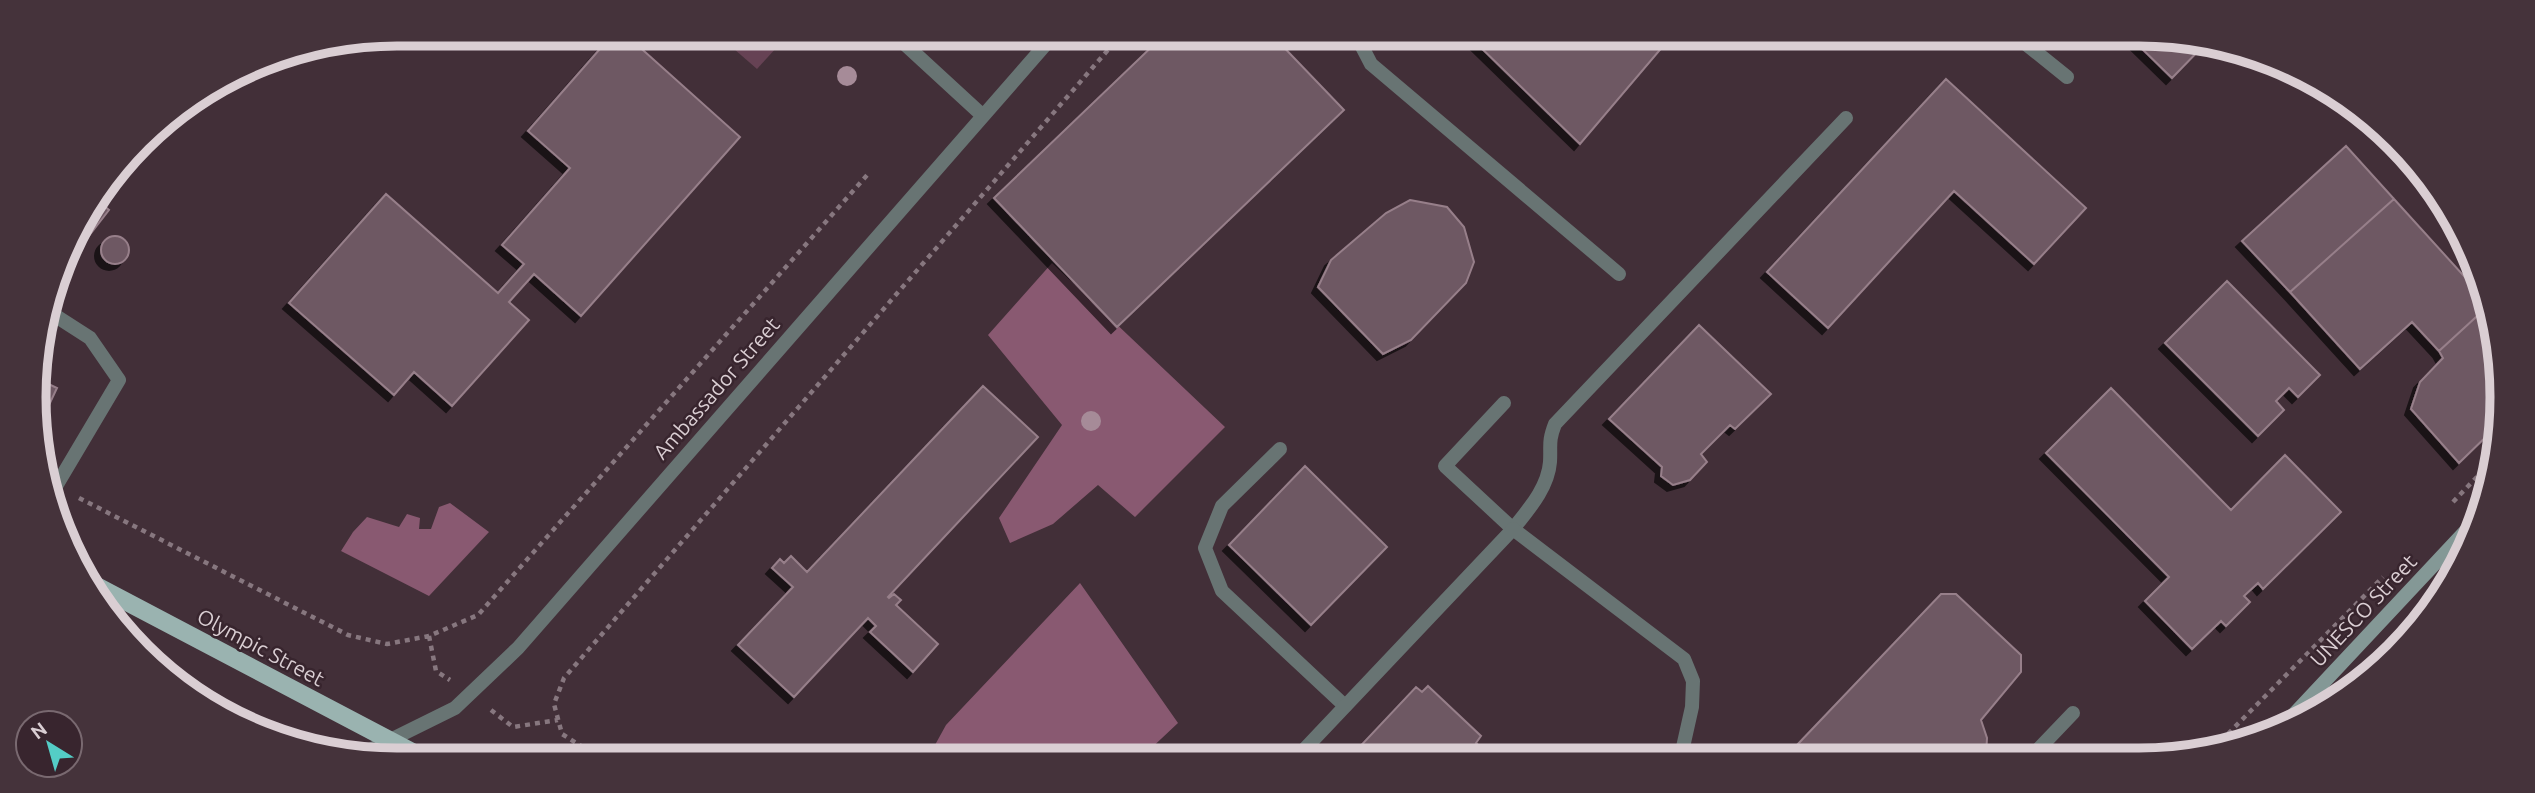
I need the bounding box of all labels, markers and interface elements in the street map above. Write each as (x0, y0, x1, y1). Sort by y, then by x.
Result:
street label: Ambassador Street (648, 312, 784, 464)
street label: UNESCO Street (2305, 549, 2421, 671)
street label: Olympic Street (193, 603, 329, 691)
north arrow (14, 709, 84, 779)
text: N (26, 717, 51, 743)

